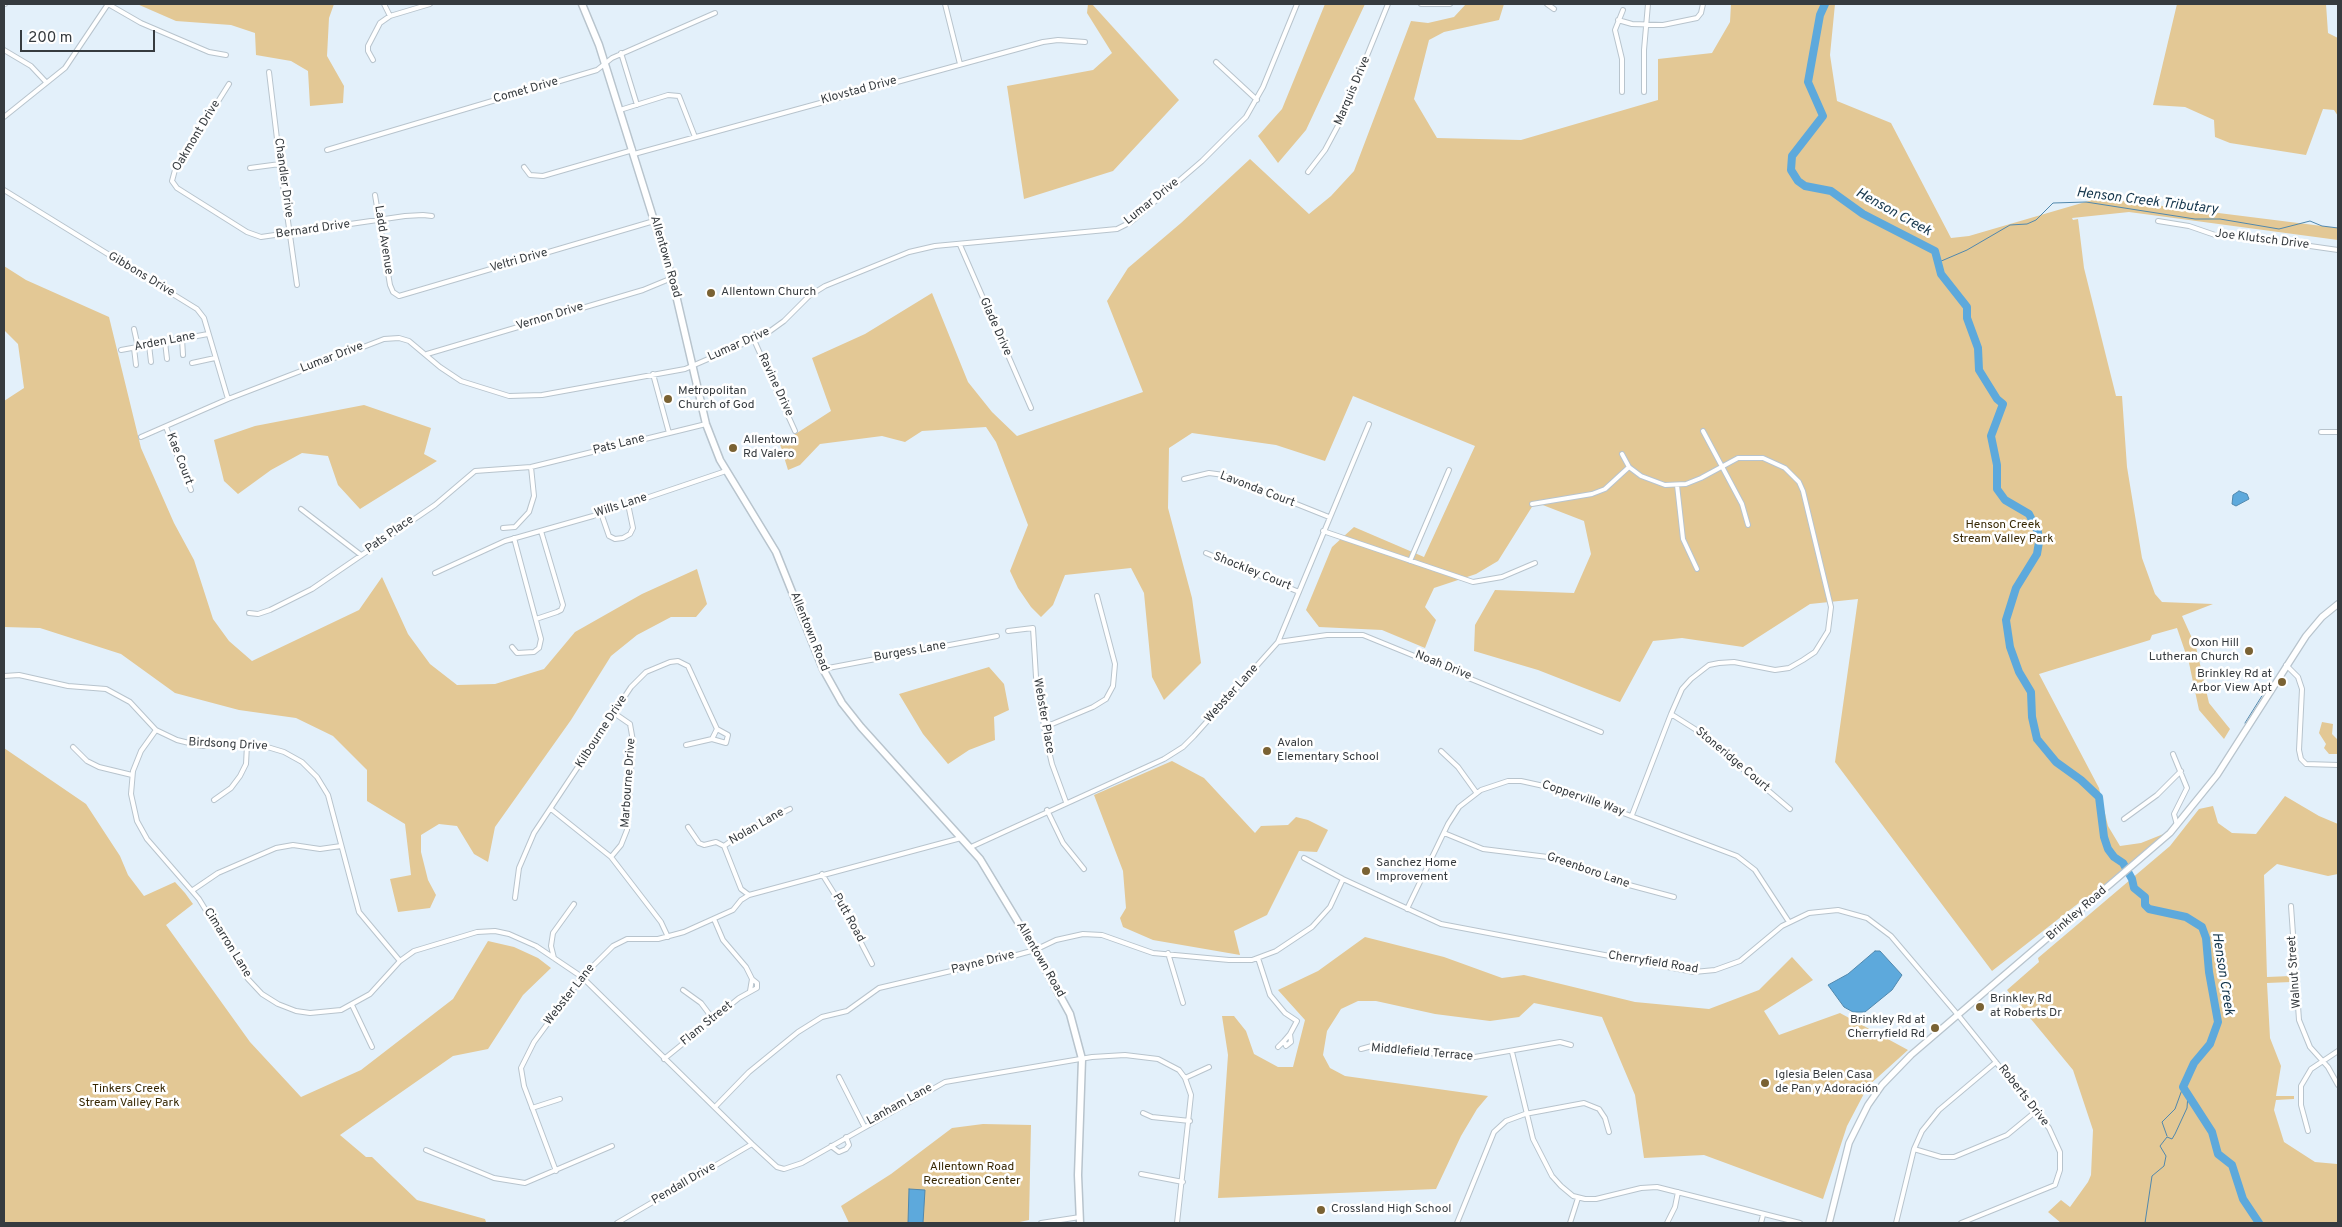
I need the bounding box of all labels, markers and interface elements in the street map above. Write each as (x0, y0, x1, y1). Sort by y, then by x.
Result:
scale bar (22, 20, 158, 52)
text: 200 m (28, 29, 73, 48)
street label: Marquis Drive (1332, 54, 1374, 128)
street label: Klovstad Drive (819, 74, 899, 108)
street label: Comet Drive (492, 75, 560, 107)
street label: Oakmont Drive (170, 98, 224, 174)
street label: Chandler Drive (270, 137, 296, 219)
street label: Lumar Drive (1122, 176, 1182, 228)
water label: Henson Creek (1852, 185, 1934, 241)
water label: Henson Creek Tributary (2075, 185, 2219, 219)
street label: Ladd Avenue (370, 204, 396, 276)
street label: Allentown Road (646, 214, 684, 300)
street label: Bernard Drive (275, 218, 351, 242)
street label: Joe Klutsch Drive (2214, 227, 2310, 253)
street label: Veltri Drive (489, 246, 549, 276)
street label: Gibbons Drive (105, 249, 177, 301)
place label: Allentown Church (721, 286, 816, 300)
marker: Allentown Church (705, 287, 717, 299)
street label: Glade Drive (976, 296, 1014, 358)
street label: Vernon Drive (515, 300, 585, 334)
street label: Lumar Drive (706, 325, 772, 365)
street label: Arden Lane (133, 329, 197, 355)
street label: Lumar Drive (299, 339, 365, 377)
street label: Ravine Drive (754, 351, 796, 419)
place label: Metropolitan Church of God (678, 385, 755, 413)
marker: Metropolitan Church of God (662, 393, 674, 405)
street label: Kae Court (163, 431, 195, 487)
street label: Pats Lane (592, 432, 646, 458)
place label: Allentown Rd Valero (743, 434, 797, 462)
marker: Allentown Rd Valero (727, 442, 739, 454)
street label: Lavonda Court (1217, 469, 1297, 511)
street label: Wills Lane (593, 491, 649, 521)
street label: Pats Place (363, 513, 417, 557)
park label: Henson Creek Stream Valley Park (1952, 519, 2054, 547)
street label: Shockley Court (1211, 550, 1293, 594)
street label: Allentown Road (786, 590, 832, 674)
place label: Oxon Hill Lutheran Church (2149, 637, 2239, 665)
street label: Burgess Lane (873, 639, 947, 665)
marker: Oxon Hill Lutheran Church (2243, 645, 2255, 657)
street label: Noah Drive (1413, 648, 1473, 684)
street label: Webster Lane (1202, 662, 1262, 726)
place label: Brinkley Rd at Arbor View Apt (2190, 668, 2272, 696)
marker: Brinkley Rd at Arbor View Apt (2276, 676, 2288, 688)
street label: Webster Place (1029, 677, 1057, 755)
street label: Kilbourne Drive (573, 693, 631, 771)
street label: Stoneridge Court (1692, 725, 1772, 795)
street label: Birdsong Drive (188, 736, 268, 754)
place label: Avalon Elementary School (1277, 737, 1379, 765)
street label: Marbourne Drive (619, 738, 639, 828)
marker: Avalon Elementary School (1261, 745, 1273, 757)
street label: Copperville Way (1540, 778, 1626, 820)
street label: Nolan Lane (727, 806, 787, 848)
street label: Greenboro Lane (1545, 850, 1631, 892)
place label: Sanchez Home Improvement (1376, 857, 1457, 885)
marker: Sanchez Home Improvement (1360, 865, 1372, 877)
street label: Brinkley Road (2044, 884, 2110, 944)
street label: Putt Road (829, 891, 867, 945)
street label: Cimarron Lane (200, 906, 254, 980)
street label: Allentown Road (1013, 920, 1067, 1000)
water label: Henson Creek (2207, 931, 2237, 1017)
street label: Walnut Street (2285, 935, 2305, 1009)
street label: Payne Drive (950, 948, 1016, 978)
street label: Cherryfield Road (1607, 949, 1699, 977)
street label: Webster Lane (542, 962, 598, 1028)
place label: Brinkley Rd at Roberts Dr (1990, 993, 2062, 1021)
street label: Flam Street (678, 999, 736, 1049)
marker: Brinkley Rd at Roberts Dr (1974, 1001, 1986, 1013)
place label: Brinkley Rd at Cherryfield Rd (1847, 1014, 1925, 1042)
marker: Brinkley Rd at Cherryfield Rd (1929, 1022, 1941, 1034)
street label: Middlefield Terrace (1370, 1041, 1474, 1065)
street label: Roberts Drive (1995, 1062, 2051, 1130)
place label: Iglesia Belen Casa de Pan y Adoración (1775, 1069, 1878, 1097)
marker: Iglesia Belen Casa de Pan y Adoración (1759, 1077, 1771, 1089)
street label: Lanham Lane (865, 1081, 935, 1129)
park label: Tinkers Creek Stream Valley Park (78, 1083, 180, 1111)
street label: Pendall Drive (649, 1160, 719, 1208)
park label: Allentown Road Recreation Center (923, 1161, 1021, 1189)
place label: Crossland High School (1331, 1203, 1451, 1217)
marker: Crossland High School (1315, 1204, 1327, 1216)

